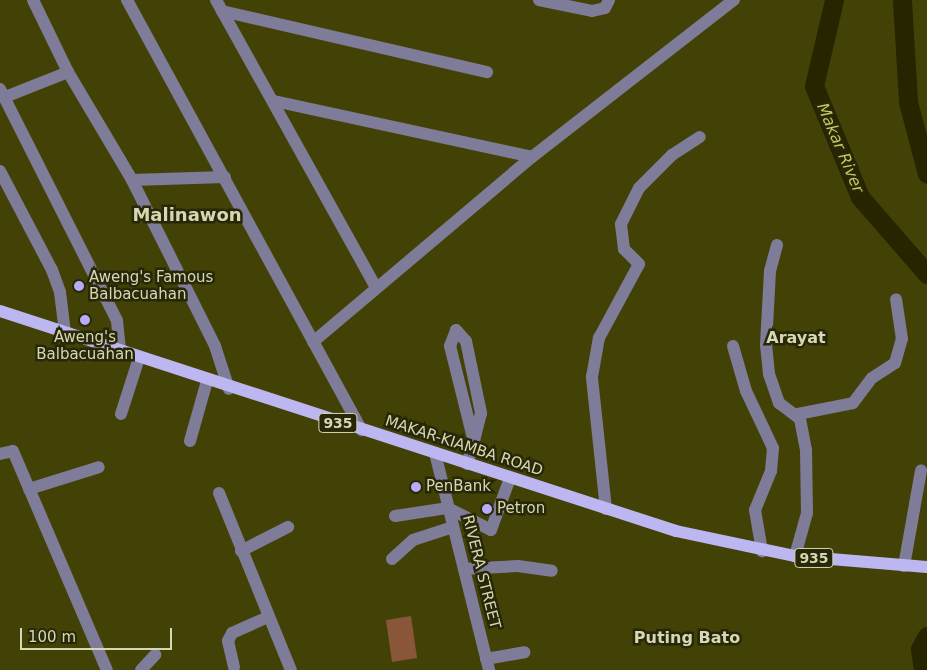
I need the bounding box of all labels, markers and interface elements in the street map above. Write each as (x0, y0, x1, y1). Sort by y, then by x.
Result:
water label: Makar River (812, 100, 868, 196)
district label: Malinawon (132, 204, 242, 226)
place label: Aweng's Famous Balbacuahan (89, 268, 213, 303)
marker: Aweng's Famous Balbacuahan (73, 280, 85, 292)
marker: Aweng's Balbacuahan (79, 314, 91, 326)
place label: Aweng's Balbacuahan (36, 328, 134, 363)
district label: Arayat (766, 328, 826, 348)
road number: 935 (318, 412, 358, 434)
street label: MAKAR-KIAMBA ROAD (383, 412, 545, 480)
place label: PenBank (426, 478, 491, 496)
marker: PenBank (410, 481, 422, 493)
place label: Petron (497, 500, 545, 518)
marker: Petron (481, 503, 493, 515)
street label: RIVERA STREET (458, 513, 504, 631)
road number: 935 (794, 546, 834, 570)
scale bar (22, 618, 175, 650)
text: 100 m (28, 628, 76, 646)
district label: Puting Bato (634, 628, 740, 648)

